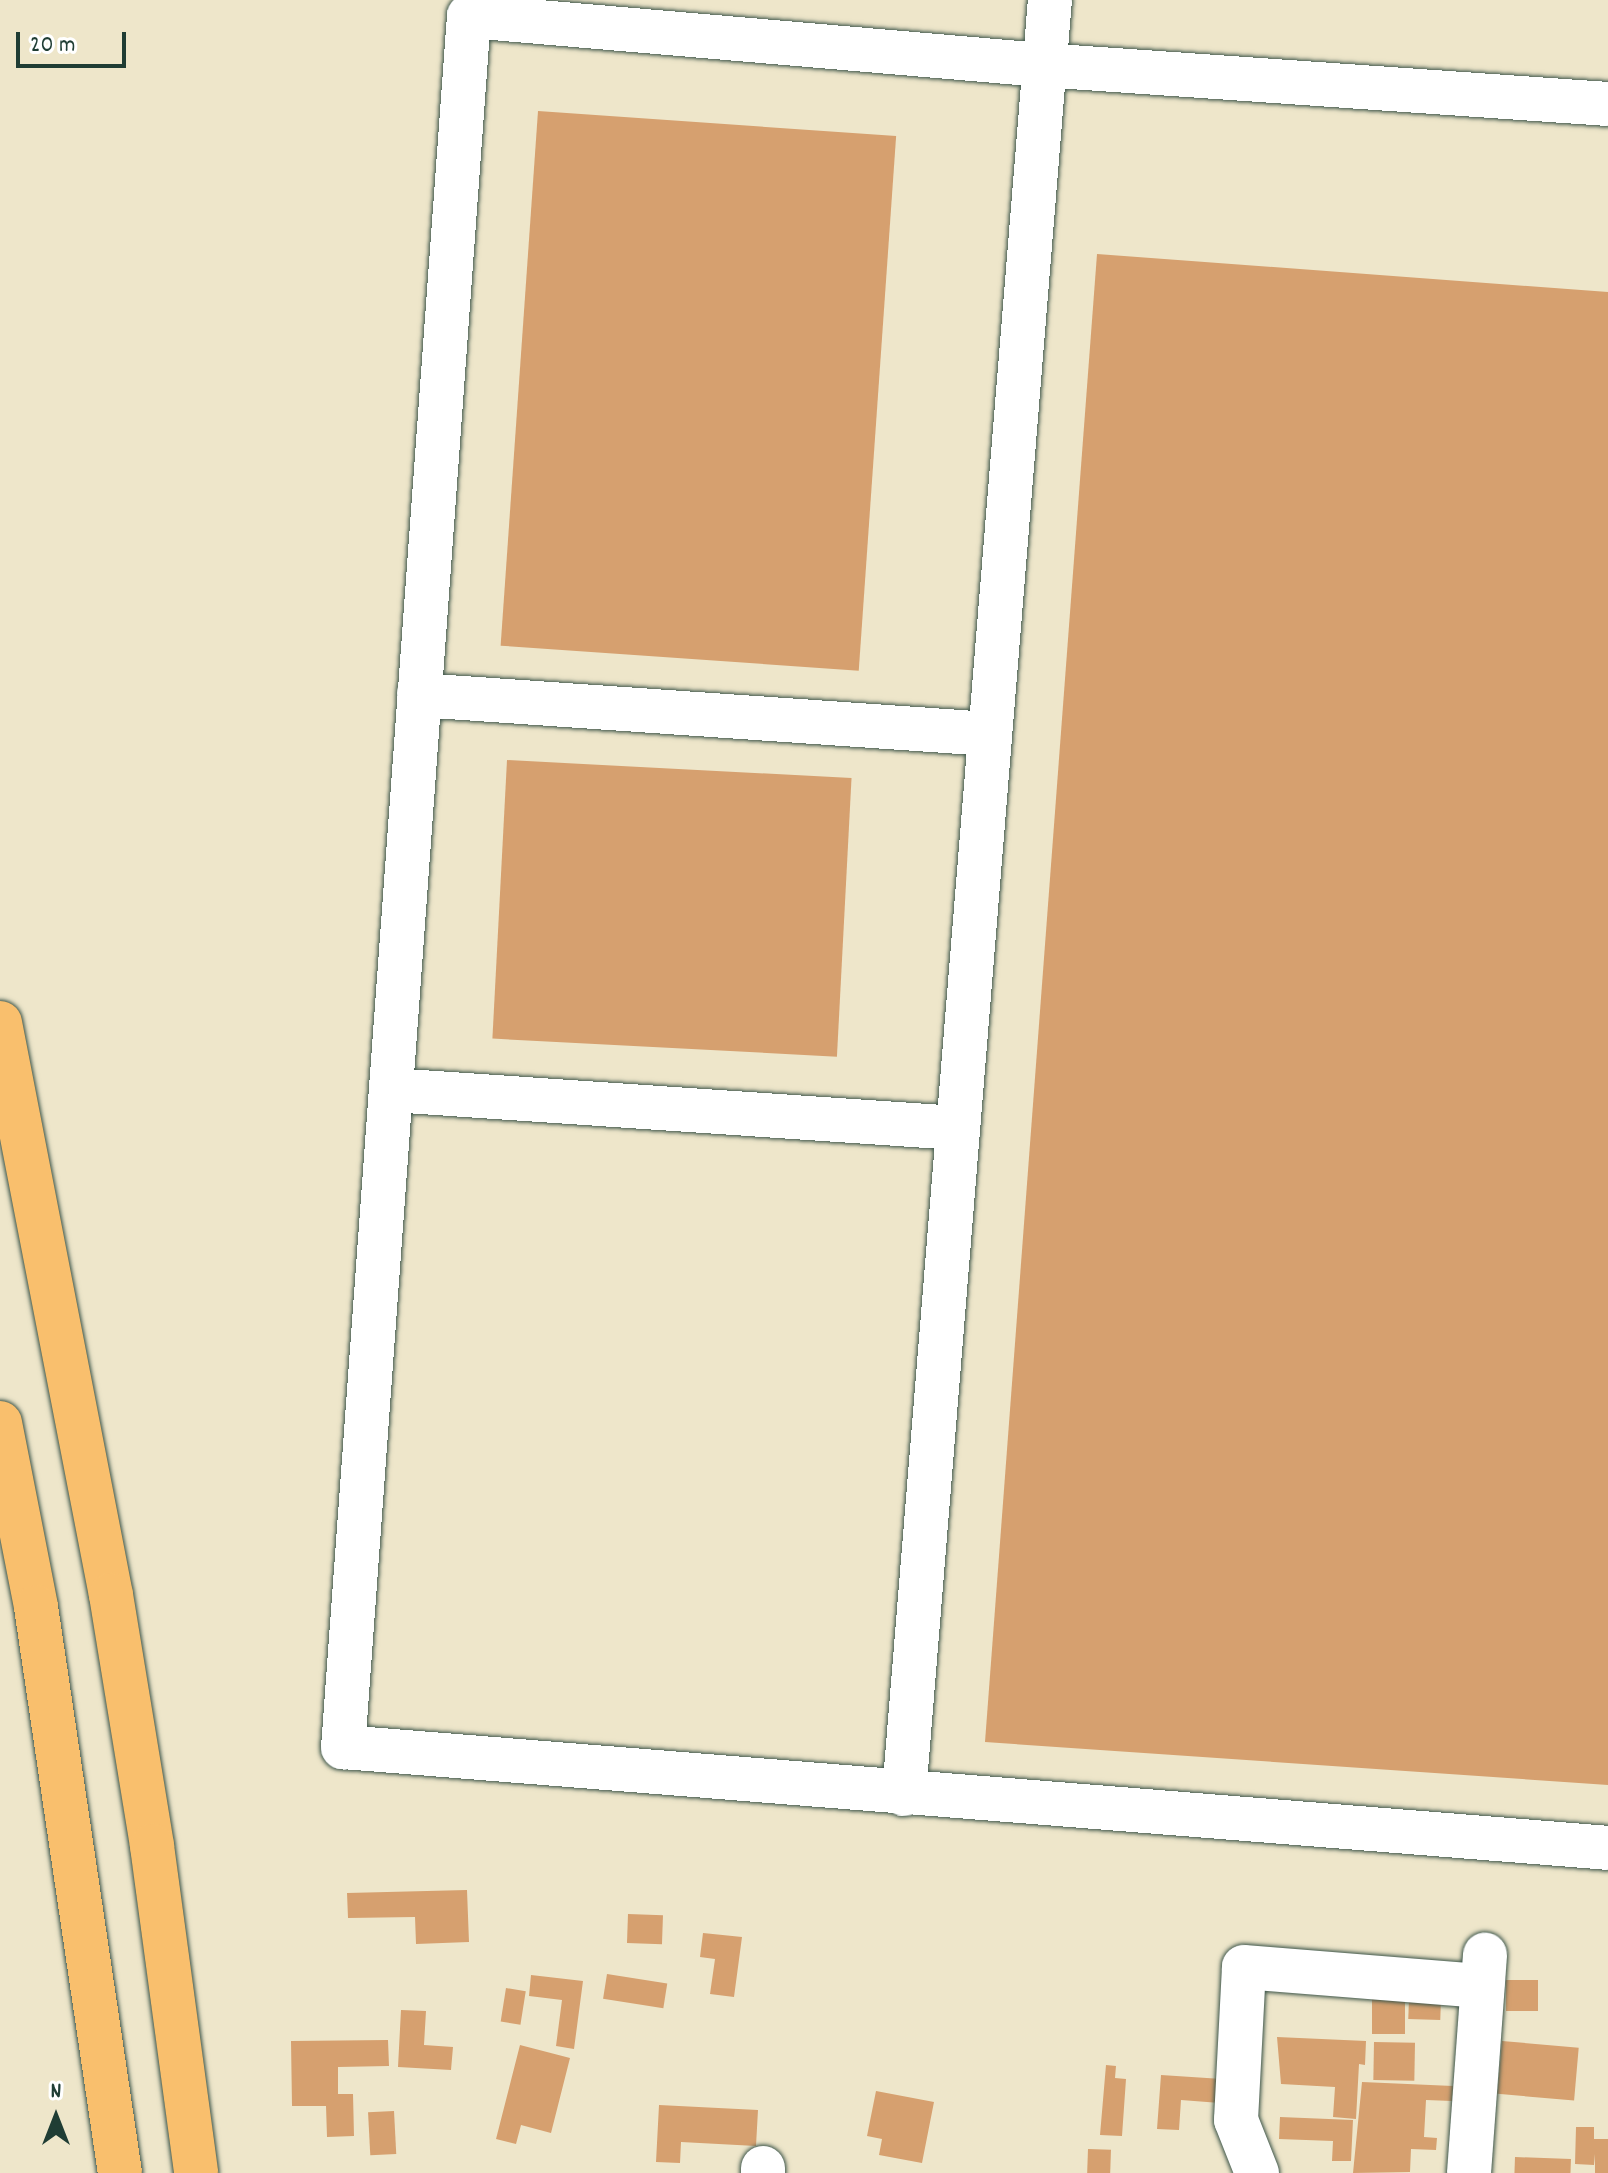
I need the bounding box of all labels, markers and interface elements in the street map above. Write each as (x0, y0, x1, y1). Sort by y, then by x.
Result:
scale bar (20, 16, 130, 66)
text: 20 m (30, 29, 76, 63)
north arrow (16, 2077, 96, 2157)
text: N (51, 2077, 61, 2108)

